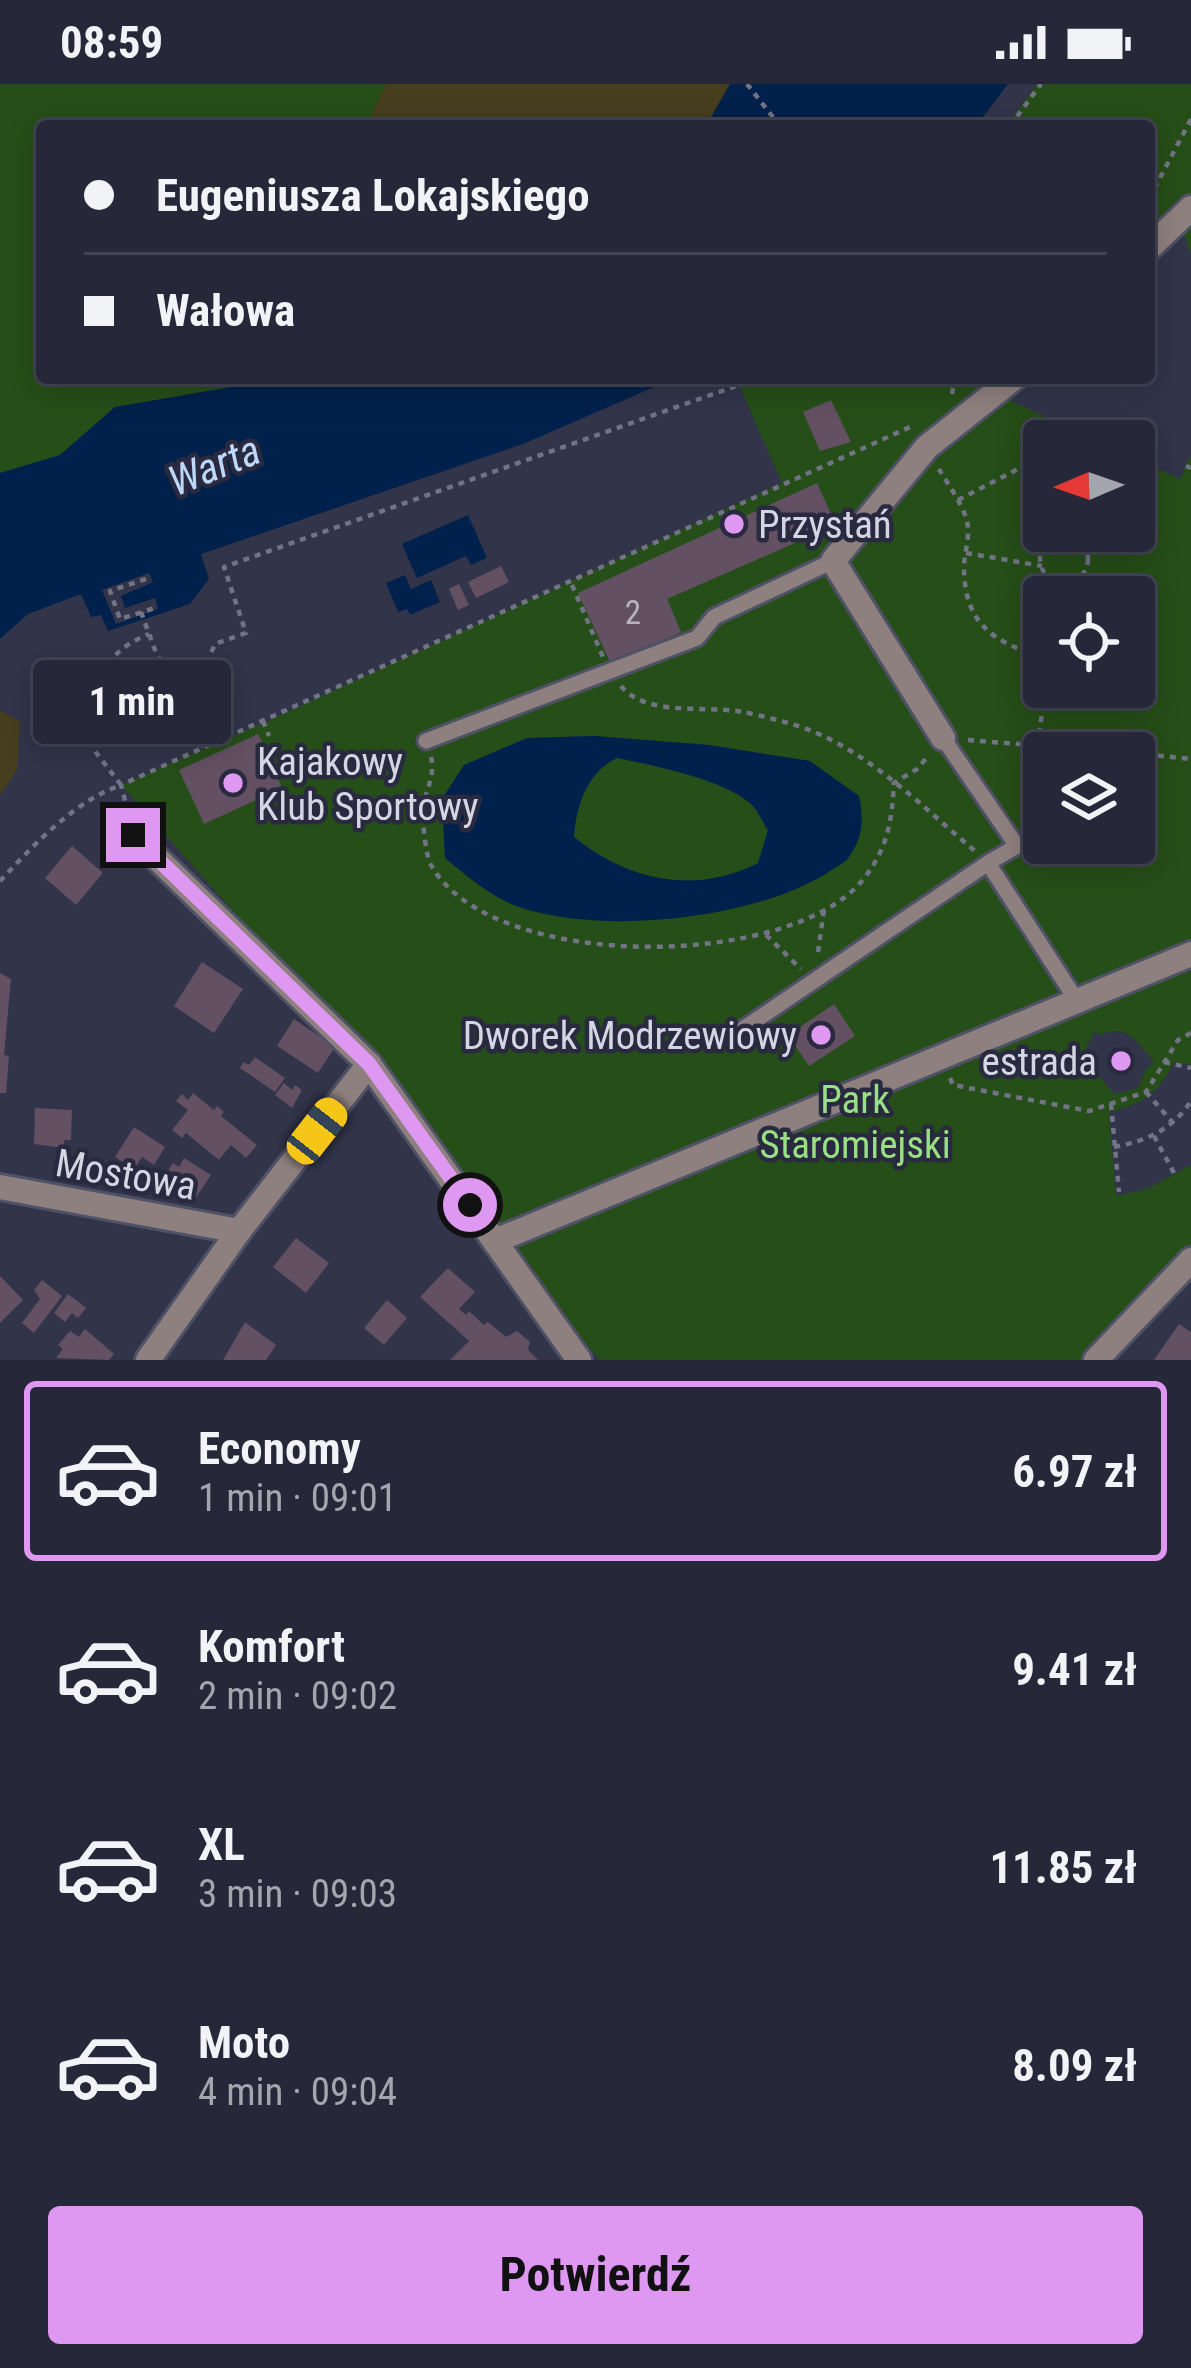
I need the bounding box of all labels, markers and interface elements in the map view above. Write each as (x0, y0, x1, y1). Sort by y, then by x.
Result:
text: 08:59 (60, 16, 163, 69)
text: Eugeniusza Lokajskiego (156, 169, 590, 222)
text: Wałowa (156, 284, 295, 337)
north arrow (1023, 420, 1155, 552)
map controls (1023, 420, 1155, 864)
water label: Warta (161, 425, 267, 506)
place label: Przystań (758, 502, 892, 548)
marker: Przystań (721, 511, 747, 537)
button: locate (1023, 576, 1155, 708)
house number: 2 (625, 593, 641, 632)
callout: 1 min (34, 661, 232, 745)
text: 1 min (89, 679, 175, 725)
button: layers (1023, 732, 1155, 864)
place label: Kajakowy Klub Sportowy (257, 739, 478, 830)
marker: Kajakowy Klub Sportowy (220, 770, 246, 796)
route end (106, 808, 160, 862)
place label: Dworek Modrzewiowy (463, 1013, 797, 1059)
marker: Dworek Modrzewiowy (808, 1022, 834, 1048)
place label: estrada (982, 1039, 1097, 1085)
marker: estrada (1108, 1048, 1134, 1074)
park label: Park Staromiejski (759, 1077, 951, 1168)
car (281, 1092, 353, 1170)
street label: Mostowa (52, 1140, 200, 1210)
route start (443, 1178, 497, 1232)
icon: car (54, 1417, 162, 1525)
text: Economy (198, 1422, 361, 1475)
text: 6.97 zł (1012, 1445, 1137, 1498)
text: 1 min · 09:01 (198, 1475, 397, 1521)
icon: car (54, 1615, 162, 1723)
text: Komfort (198, 1620, 345, 1673)
text: 9.41 zł (1012, 1643, 1137, 1696)
text: 2 min · 09:02 (198, 1673, 397, 1719)
icon: car (54, 1813, 162, 1921)
text: XL (198, 1818, 245, 1871)
text: 11.85 zł (989, 1841, 1137, 1894)
text: 3 min · 09:03 (198, 1871, 397, 1917)
icon: car (54, 2011, 162, 2119)
text: Moto (198, 2016, 290, 2069)
text: 8.09 zł (1012, 2039, 1137, 2092)
text: 4 min · 09:04 (198, 2069, 397, 2115)
button: Potwierdź (48, 2206, 1143, 2344)

